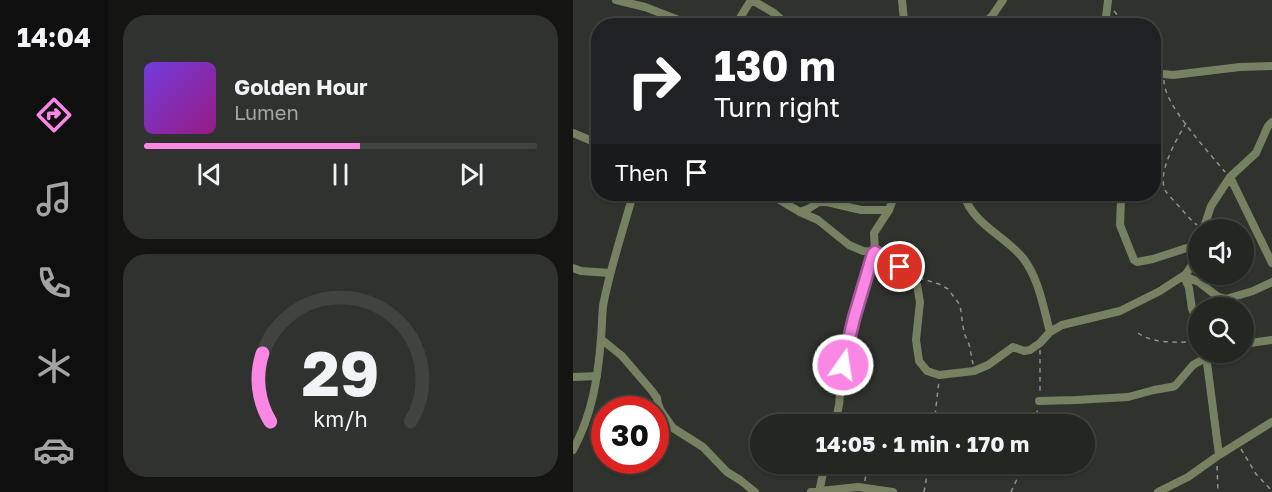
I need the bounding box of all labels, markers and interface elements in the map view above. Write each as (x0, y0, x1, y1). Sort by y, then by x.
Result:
text: 14:04 (17, 21, 91, 53)
text: 130 m (714, 40, 836, 90)
icon: right (615, 42, 693, 120)
text: Golden Hour (234, 73, 368, 100)
text: Turn right (714, 91, 840, 123)
icon: directions (33, 94, 75, 136)
text: Lumen (234, 100, 299, 124)
icon: arrive (680, 156, 713, 189)
icon: previous (193, 158, 226, 191)
icon: pause (324, 158, 357, 191)
icon: next (455, 158, 488, 191)
text: Then (615, 159, 668, 186)
icon: music (33, 178, 75, 220)
map controls (1188, 219, 1254, 363)
button: sound (1188, 219, 1254, 285)
pin (874, 241, 925, 292)
icon: arrive (883, 250, 916, 283)
icon: phone (33, 262, 75, 304)
button: search (1188, 297, 1254, 363)
position arrow (811, 333, 875, 397)
text: 29 (302, 335, 379, 410)
icon: climate (33, 345, 75, 387)
speed limit sign: 30 (591, 396, 669, 474)
text: km/h (313, 407, 368, 433)
icon: car (33, 429, 75, 471)
text: 14:05 · 1 min · 170 m (816, 430, 1029, 457)

